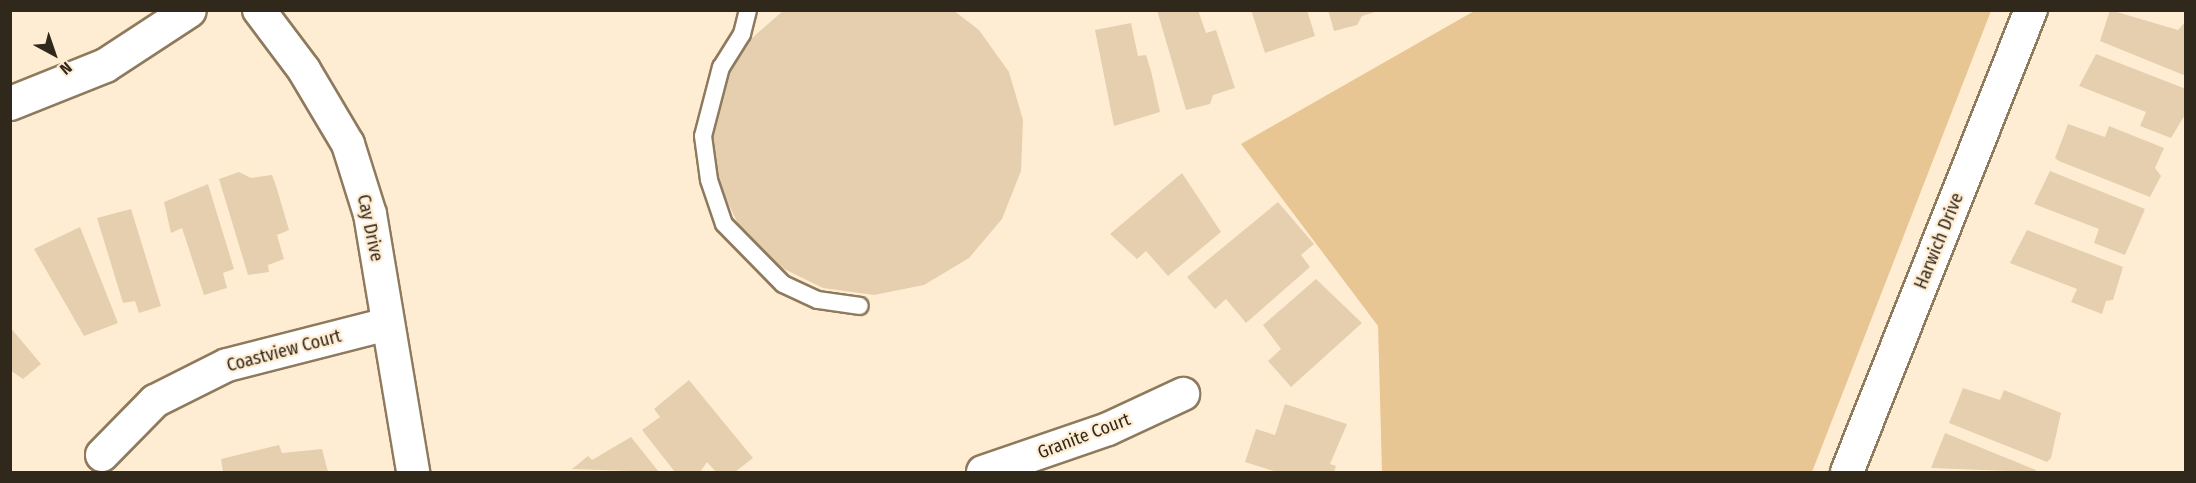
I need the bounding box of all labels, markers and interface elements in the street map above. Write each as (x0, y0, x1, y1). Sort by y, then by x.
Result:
north arrow (24, 24, 84, 84)
text: N (56, 58, 76, 79)
street label: Harwich Drive (1910, 190, 1968, 292)
street label: Cay Drive (352, 193, 388, 263)
street label: Coastview Court (224, 325, 344, 377)
street label: Granite Court (1035, 408, 1133, 464)

